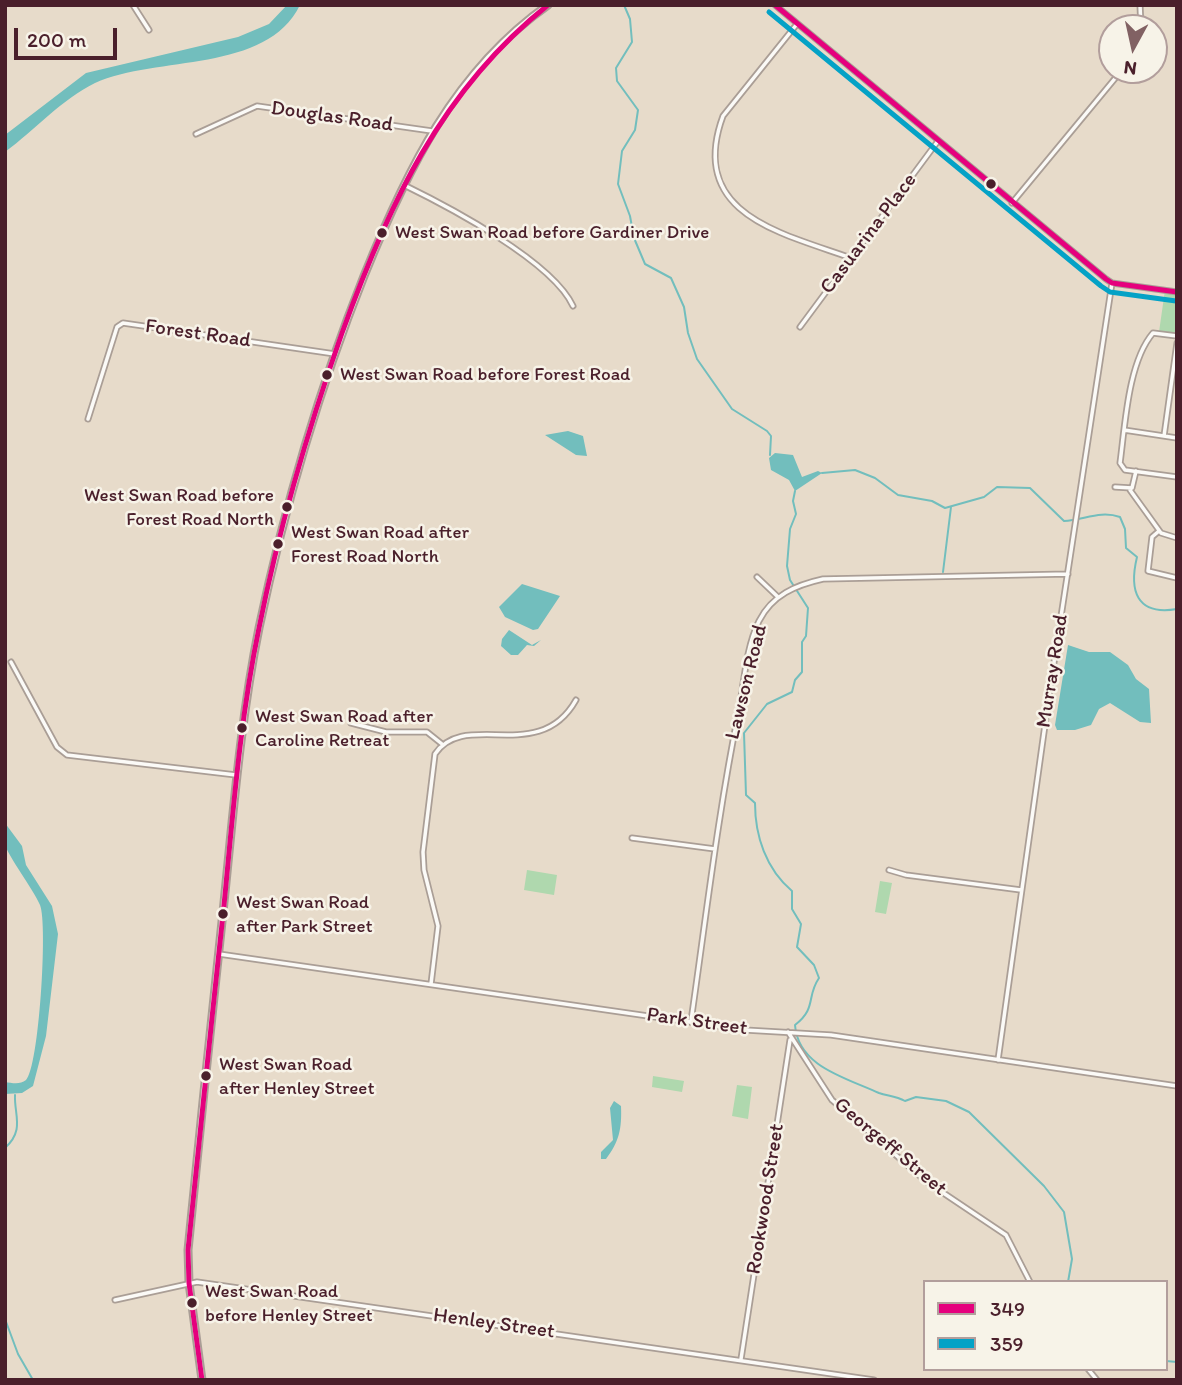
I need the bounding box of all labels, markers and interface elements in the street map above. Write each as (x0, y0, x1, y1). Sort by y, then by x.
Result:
scale bar (18, 14, 121, 58)
north arrow (1098, 14, 1168, 84)
text: 200 m (27, 27, 86, 52)
text: N (1122, 56, 1138, 81)
street label: Douglas Road (269, 96, 395, 138)
street label: Casuarina Place (815, 169, 923, 299)
unlabelled marker (984, 177, 998, 191)
place label: West Swan Road before Gardiner Drive (395, 222, 709, 244)
marker: West Swan Road before Gardiner Drive (375, 226, 389, 240)
street label: Forest Road (144, 314, 252, 354)
place label: West Swan Road before Forest Road (340, 364, 630, 386)
marker: West Swan Road before Forest Road (320, 368, 334, 382)
place label: West Swan Road before Forest Road North (84, 485, 274, 529)
marker: West Swan Road before Forest Road North (280, 500, 294, 514)
place label: West Swan Road after Forest Road North (291, 522, 469, 566)
marker: West Swan Road after Forest Road North (271, 537, 285, 551)
street label: Murray Road (1032, 612, 1074, 730)
street label: Lawson Road (721, 622, 773, 742)
place label: West Swan Road after Caroline Retreat (255, 706, 433, 750)
marker: West Swan Road after Caroline Retreat (235, 721, 249, 735)
place label: West Swan Road after Park Street (236, 892, 373, 936)
marker: West Swan Road after Park Street (216, 907, 230, 921)
street label: Park Street (645, 1002, 749, 1042)
place label: West Swan Road after Henley Street (219, 1054, 375, 1098)
marker: West Swan Road after Henley Street (199, 1069, 213, 1083)
street label: Georgeff Street (828, 1092, 952, 1202)
street label: Rookwood Street (742, 1122, 790, 1276)
legend (923, 1280, 1168, 1371)
place label: West Swan Road before Henley Street (205, 1281, 373, 1325)
marker: West Swan Road before Henley Street (185, 1296, 199, 1310)
text: 349 (990, 1296, 1025, 1321)
street label: Henley Street (432, 1303, 556, 1345)
text: 359 (990, 1331, 1023, 1356)

